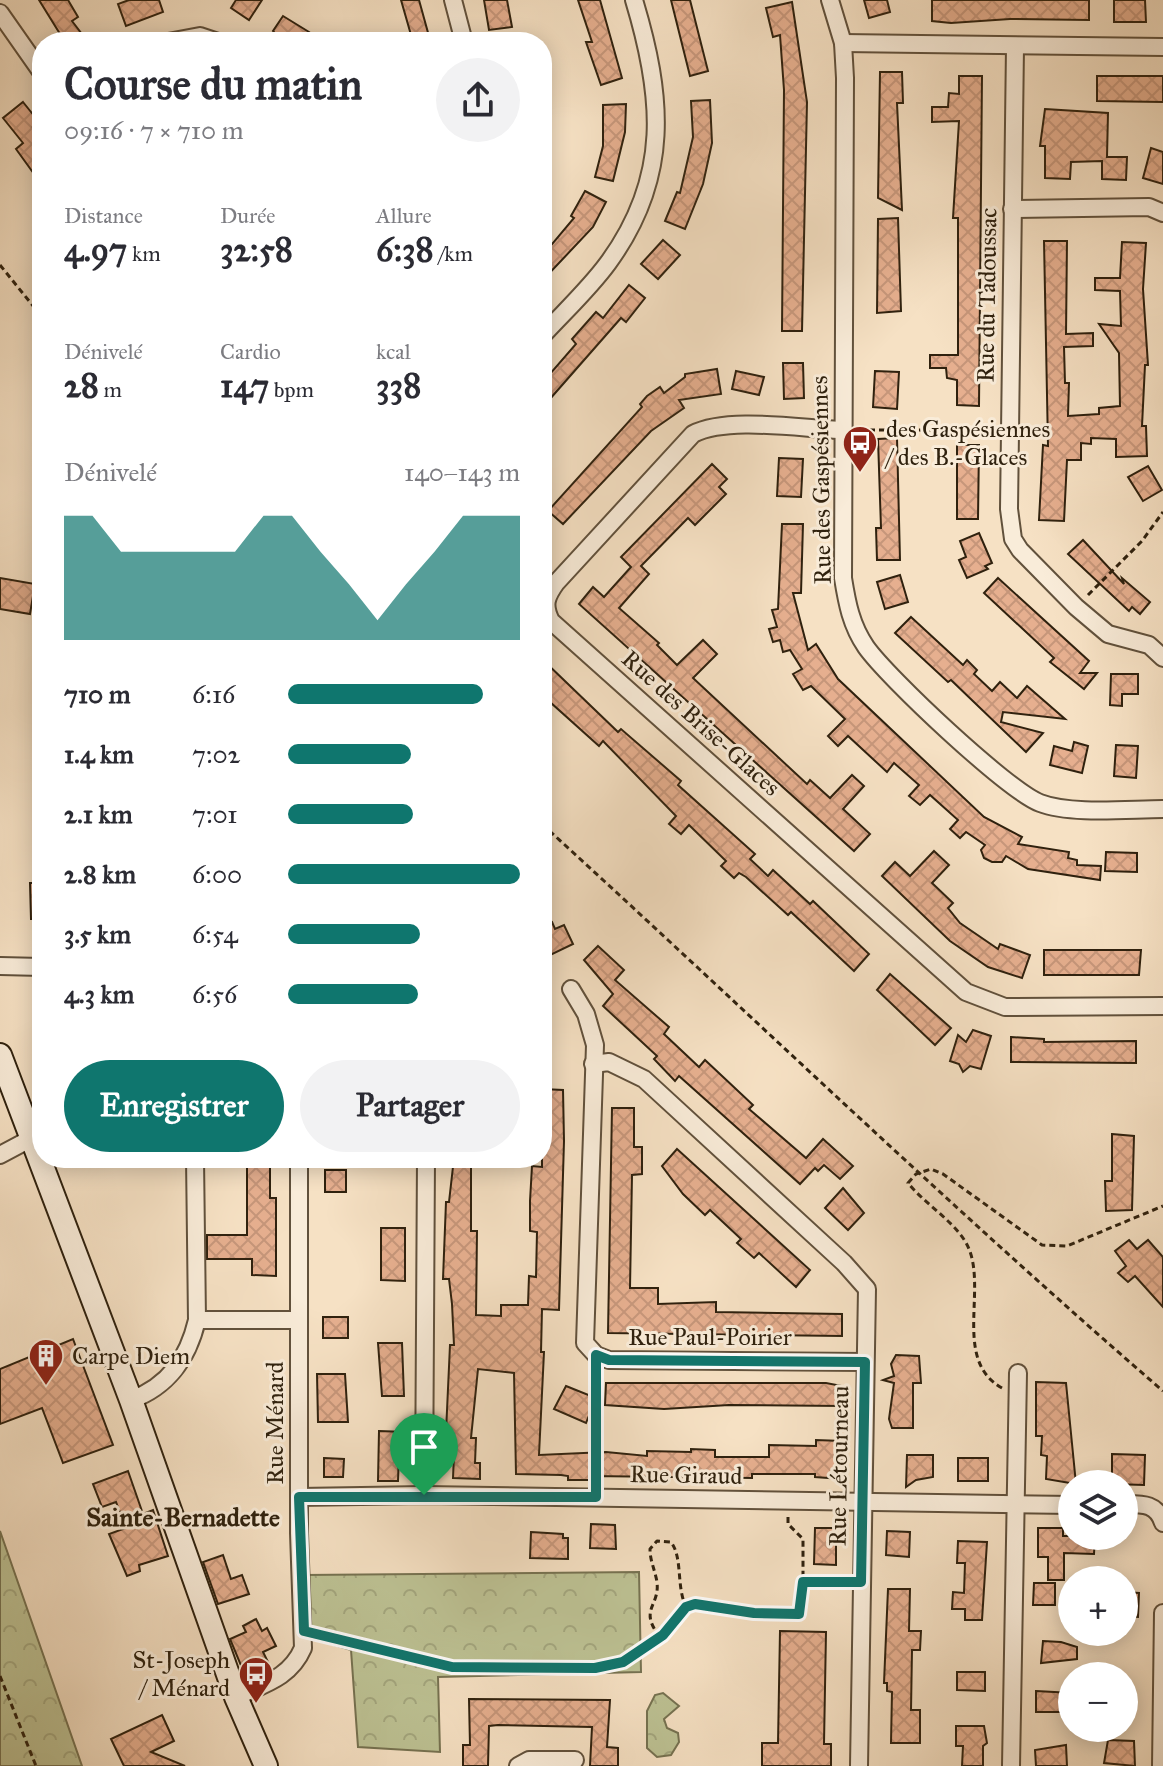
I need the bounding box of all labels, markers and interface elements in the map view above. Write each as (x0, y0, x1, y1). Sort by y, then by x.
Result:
text: Course du matin (64, 57, 362, 111)
button: share (436, 58, 520, 142)
text: 09:16 · 7 × 710 m (64, 114, 244, 146)
text: Distance (64, 202, 143, 229)
text: Durée (220, 202, 276, 229)
text: Allure (376, 202, 432, 229)
street label: Rue du Tadoussac (970, 207, 1004, 383)
text: 4.97 (64, 229, 127, 270)
text: 32:58 (220, 229, 293, 270)
text: 6:38 (376, 229, 434, 270)
text: km (127, 240, 161, 267)
text: /km (434, 240, 473, 267)
text: Dénivelé (64, 338, 143, 365)
text: Cardio (220, 338, 281, 365)
text: kcal (376, 338, 411, 365)
text: 28 (64, 365, 99, 406)
text: 147 (220, 365, 269, 406)
text: 338 (376, 365, 421, 406)
street label: Rue des Gaspésiennes (804, 375, 838, 585)
text: m (99, 376, 122, 403)
text: bpm (269, 376, 314, 403)
place label: des Gaspésiennes / des B.-Glaces (884, 414, 1050, 472)
bus stop icon: des Gaspésiennes / des B.-Glaces (841, 424, 879, 474)
text: Dénivelé (64, 456, 157, 488)
text: 140–143 m (404, 456, 520, 488)
street label: Rue des Brise-Glaces (615, 644, 787, 802)
text: 710 m (64, 678, 131, 710)
text: 6:16 (192, 678, 235, 710)
text: 1.4 km (64, 738, 134, 770)
text: 7:02 (192, 738, 240, 770)
text: 2.1 km (64, 798, 133, 830)
text: 7:01 (192, 798, 238, 830)
text: 2.8 km (64, 858, 136, 890)
text: 6:00 (192, 858, 242, 890)
text: 3.5 km (64, 918, 131, 950)
text: 6:54 (192, 918, 238, 950)
text: 4.3 km (64, 978, 134, 1010)
text: 6:56 (192, 978, 237, 1010)
button: Enregistrer (64, 1060, 284, 1152)
button: Partager (300, 1060, 520, 1152)
street label: Rue Paul-Poirier (628, 1322, 792, 1352)
building icon: Carpe Diem (27, 1337, 65, 1387)
place label: Carpe Diem (72, 1341, 190, 1371)
street label: Rue Ménard (260, 1361, 290, 1485)
street label: Rue Létourneau (823, 1385, 855, 1547)
pin (390, 1413, 458, 1495)
icon: arrive (402, 1425, 446, 1469)
street label: Rue Giraud (629, 1459, 743, 1491)
map controls (1058, 1470, 1138, 1742)
button: layers (1058, 1470, 1138, 1550)
district label: Sainte-Bernadette (86, 1501, 280, 1533)
button: + (1058, 1566, 1138, 1646)
place label: St-Joseph / Ménard (132, 1645, 230, 1703)
bus stop icon: St-Joseph / Ménard (237, 1655, 275, 1705)
button: − (1058, 1662, 1138, 1742)

